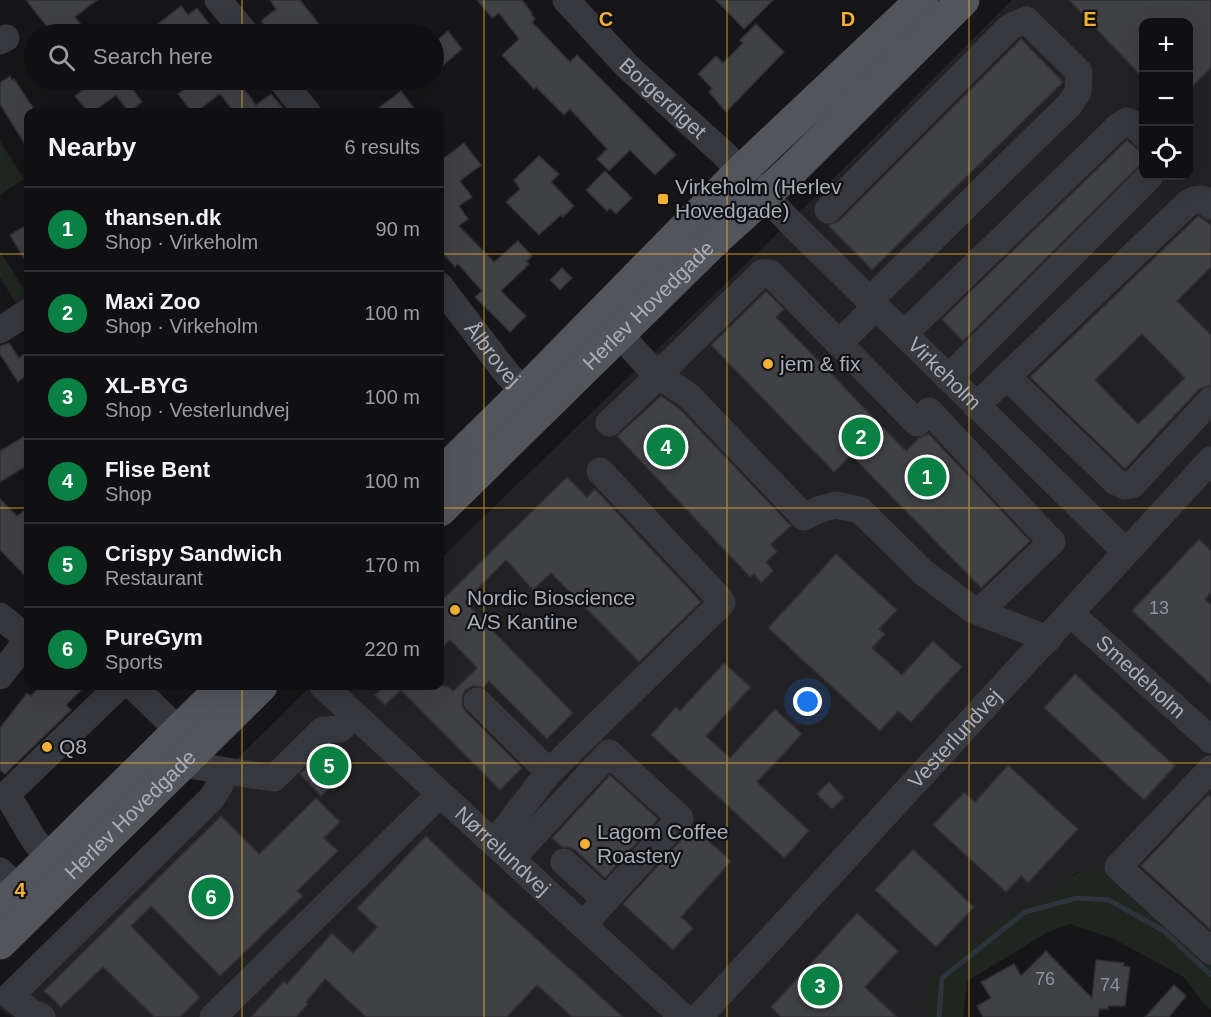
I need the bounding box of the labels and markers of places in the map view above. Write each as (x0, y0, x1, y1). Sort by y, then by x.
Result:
place label: Virkeholm (Herlev Hovedgade) (675, 175, 842, 222)
marker: Virkeholm (Herlev Hovedgade) (656, 192, 670, 206)
place label: jem & fix (779, 352, 861, 375)
marker: jem & fix (761, 357, 775, 371)
pin: 2 (842, 414, 880, 460)
pin: 4 (646, 424, 686, 470)
pin: 1 (908, 454, 946, 500)
place label: Nordic Bioscience A/S Kantine (467, 586, 635, 633)
marker: Nordic Bioscience A/S Kantine (448, 603, 462, 617)
place label: Q8 (59, 735, 87, 758)
marker: Q8 (40, 740, 54, 754)
pin: 5 (310, 744, 348, 789)
place label: Lagom Coffee Roastery (597, 820, 729, 867)
marker: Lagom Coffee Roastery (578, 837, 592, 851)
pin: 6 (192, 874, 230, 920)
pin: 3 (800, 964, 840, 1008)

